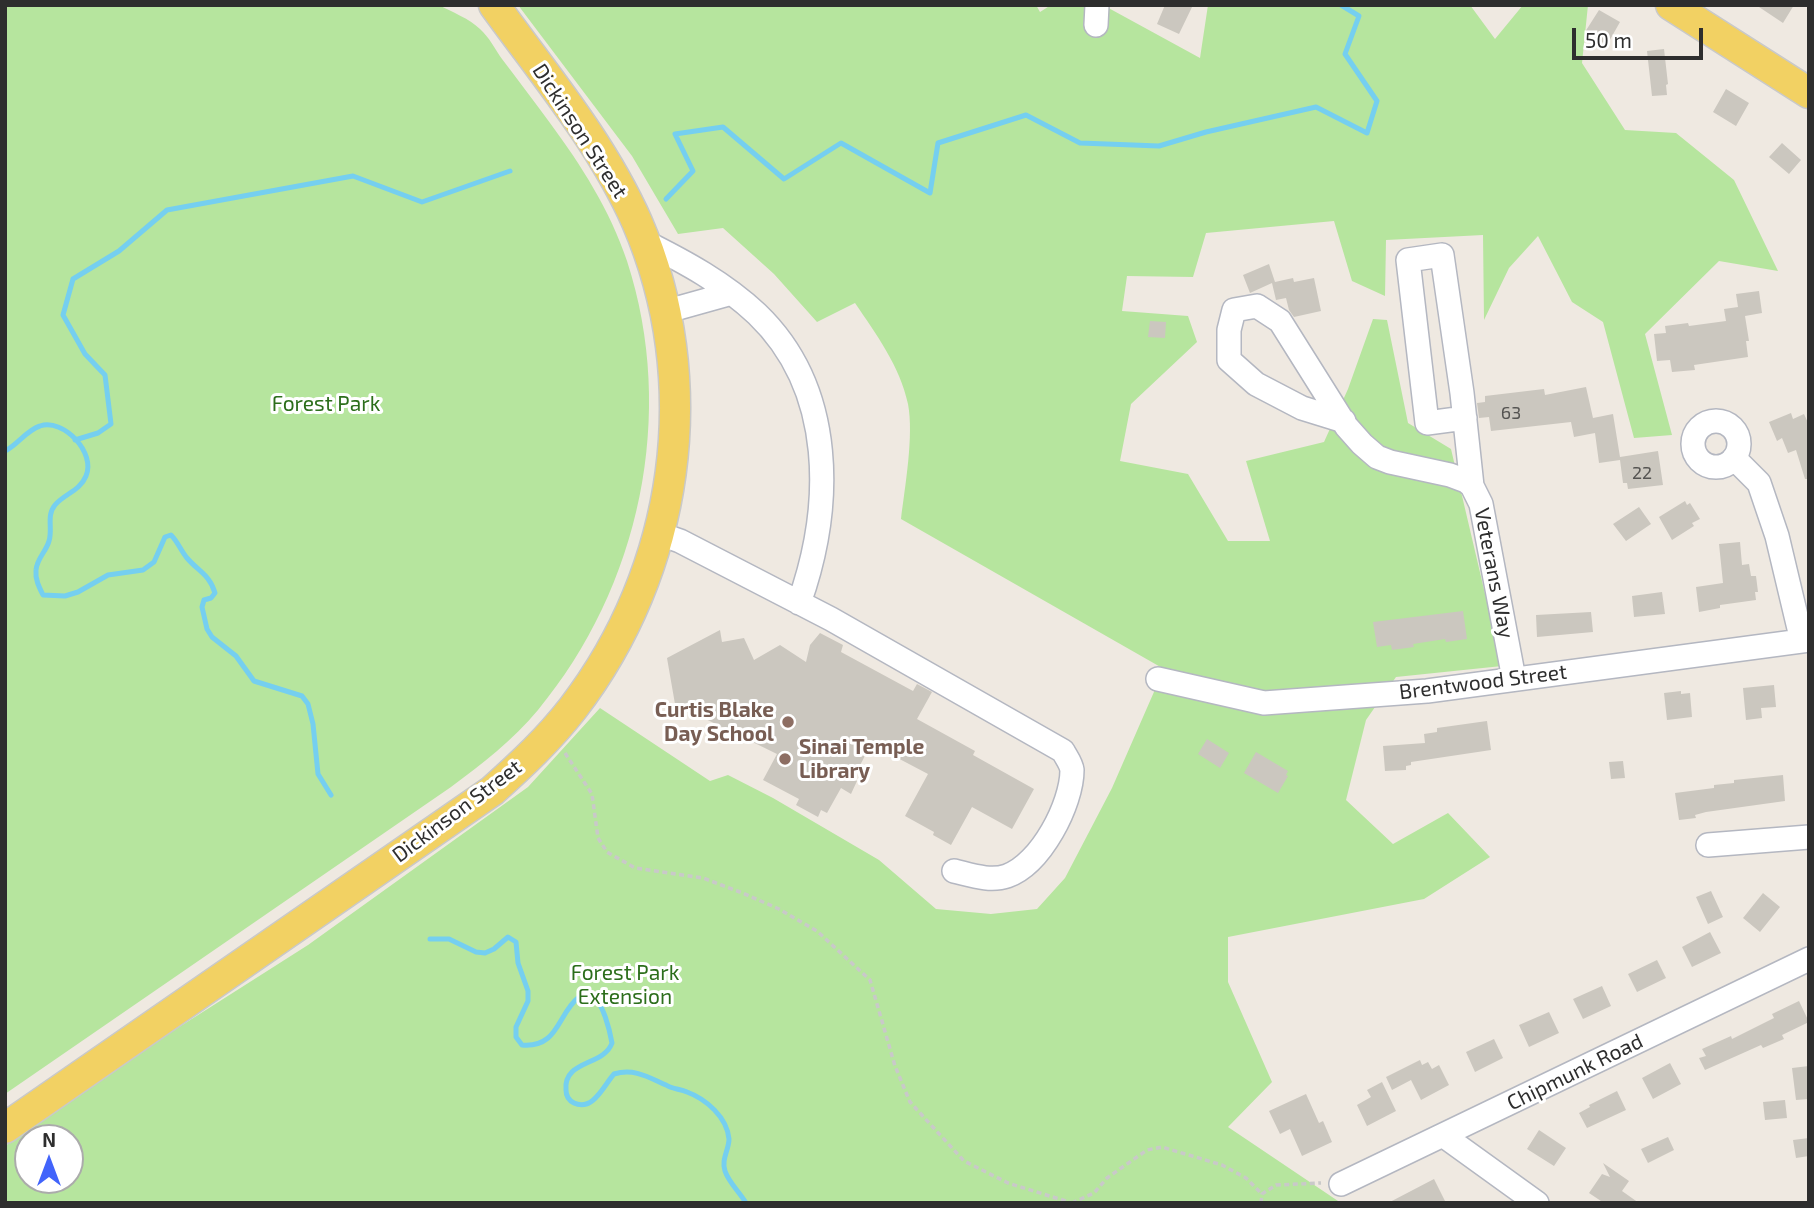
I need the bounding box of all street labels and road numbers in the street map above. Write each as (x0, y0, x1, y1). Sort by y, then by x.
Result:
street label: Dickinson Street (527, 59, 633, 203)
street label: Veterans Way (1469, 506, 1519, 640)
street label: Brentwood Street (1398, 659, 1568, 705)
street label: Dickinson Street (387, 754, 527, 868)
street label: Chipmunk Road (1503, 1028, 1647, 1116)

